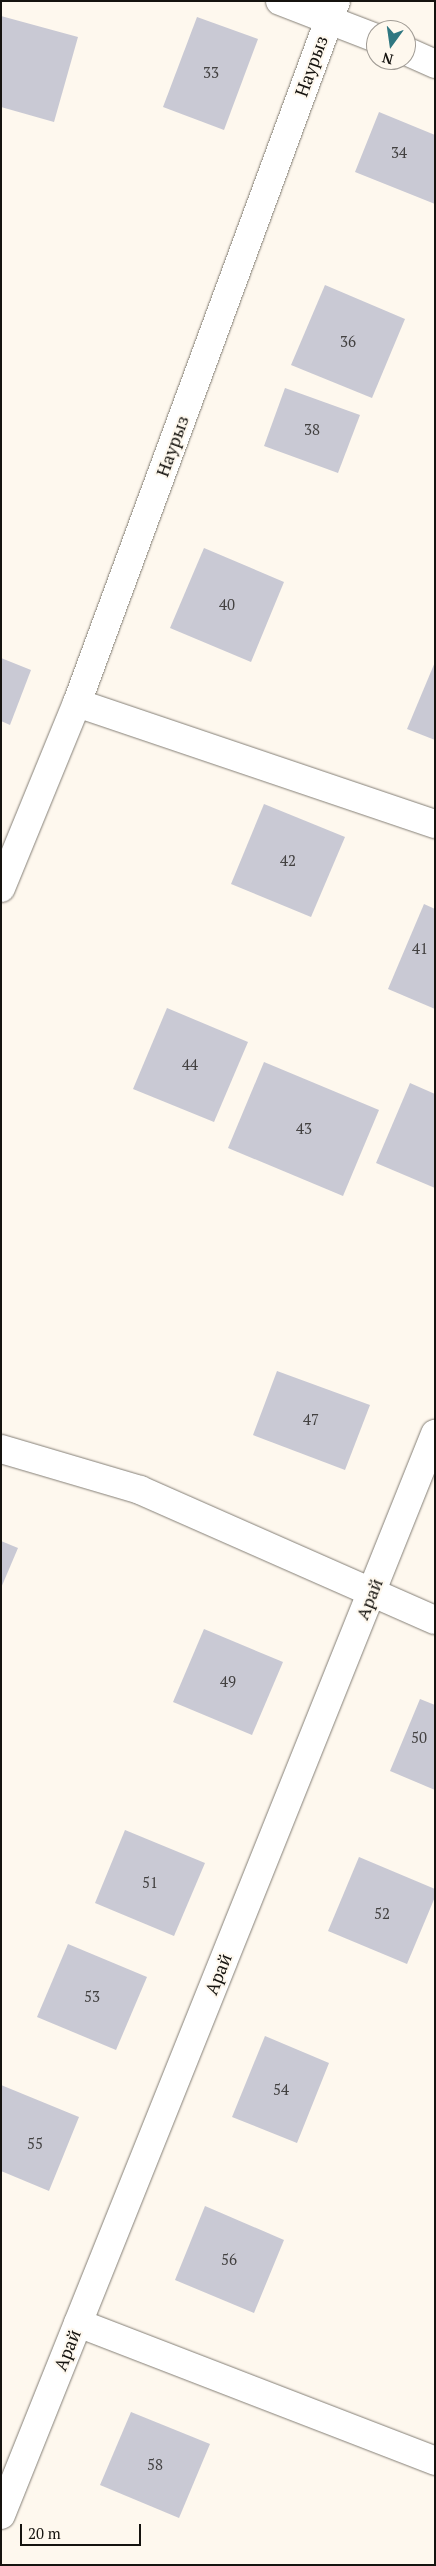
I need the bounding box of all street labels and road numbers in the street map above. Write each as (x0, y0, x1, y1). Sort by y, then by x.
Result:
street label: Наурыз (290, 33, 332, 99)
street label: Наурыз (151, 413, 193, 479)
street label: Арай (351, 1575, 387, 1623)
street label: Арай (200, 1950, 236, 1998)
street label: Арай (49, 2326, 85, 2374)

